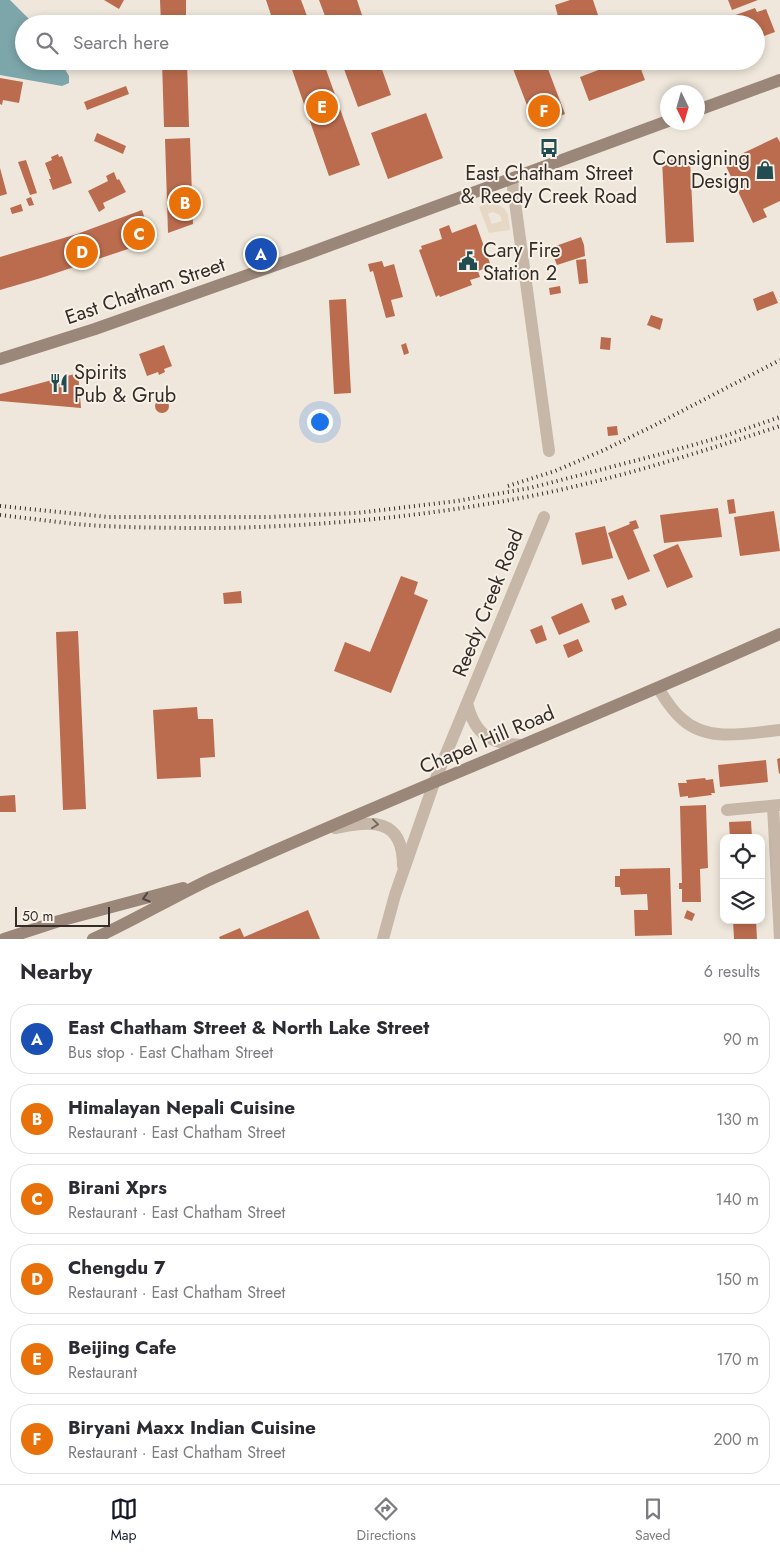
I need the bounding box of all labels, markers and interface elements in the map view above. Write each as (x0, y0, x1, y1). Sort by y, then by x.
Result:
search box (15, 15, 765, 70)
icon: search (33, 29, 61, 57)
text: Search here (73, 29, 169, 56)
north arrow (660, 85, 705, 130)
pin: E (306, 88, 338, 126)
pin: F (528, 92, 560, 130)
bus stop icon: East Chatham Street & Reedy Creek Road (538, 137, 560, 159)
place label: Consigning Design (653, 144, 750, 196)
place label: East Chatham Street & Reedy Creek Road (461, 159, 637, 211)
shop icon: Consigning Design (754, 159, 776, 181)
pin: B (169, 184, 201, 222)
pin: C (123, 215, 155, 253)
pin: D (66, 233, 98, 271)
pin: A (245, 235, 277, 273)
place label: Cary Fire Station 2 (483, 236, 561, 288)
street label: East Chatham Street (61, 250, 229, 332)
public building icon: Cary Fire Station 2 (457, 250, 479, 272)
place label: Spirits Pub & Grub (74, 358, 176, 410)
restaurant icon: Spirits Pub & Grub (48, 372, 70, 394)
your location (307, 409, 333, 435)
street label: Reedy Creek Road (445, 525, 531, 681)
street label: Chapel Hill Road (415, 699, 559, 781)
one-way arrow (371, 819, 380, 829)
map controls (720, 834, 765, 924)
button: locate (720, 834, 765, 879)
button: layers (720, 879, 765, 924)
one-way arrow (141, 892, 150, 903)
scale bar (15, 904, 110, 927)
text: 50 m (22, 906, 53, 926)
text: Nearby (20, 957, 92, 987)
text: 6 results (704, 960, 760, 983)
text: East Chatham Street & North Lake Street (68, 1014, 429, 1041)
text: A (31, 1028, 43, 1051)
text: 90 m (723, 1028, 759, 1051)
text: Bus stop · East Chatham Street (68, 1041, 273, 1064)
text: Himalayan Nepali Cuisine (68, 1094, 295, 1121)
text: B (32, 1108, 42, 1131)
text: 130 m (716, 1108, 759, 1131)
text: Restaurant · East Chatham Street (68, 1121, 285, 1144)
text: Birani Xprs (68, 1174, 167, 1201)
text: C (31, 1188, 43, 1211)
text: 140 m (716, 1188, 759, 1211)
text: Restaurant · East Chatham Street (68, 1201, 285, 1224)
text: Chengdu 7 (68, 1254, 165, 1281)
text: D (31, 1268, 43, 1291)
text: 150 m (716, 1268, 759, 1291)
text: Restaurant · East Chatham Street (68, 1281, 285, 1304)
text: Beijing Cafe (68, 1334, 176, 1361)
text: E (32, 1348, 42, 1371)
text: 170 m (717, 1348, 759, 1371)
text: Restaurant (68, 1361, 137, 1384)
text: Biryani Maxx Indian Cuisine (68, 1414, 316, 1441)
text: F (33, 1428, 41, 1451)
text: 200 m (713, 1428, 759, 1451)
text: Restaurant · East Chatham Street (68, 1441, 285, 1464)
tab: Map (110, 1495, 138, 1545)
tab: Directions (357, 1495, 416, 1545)
tab: Saved (635, 1495, 670, 1545)

